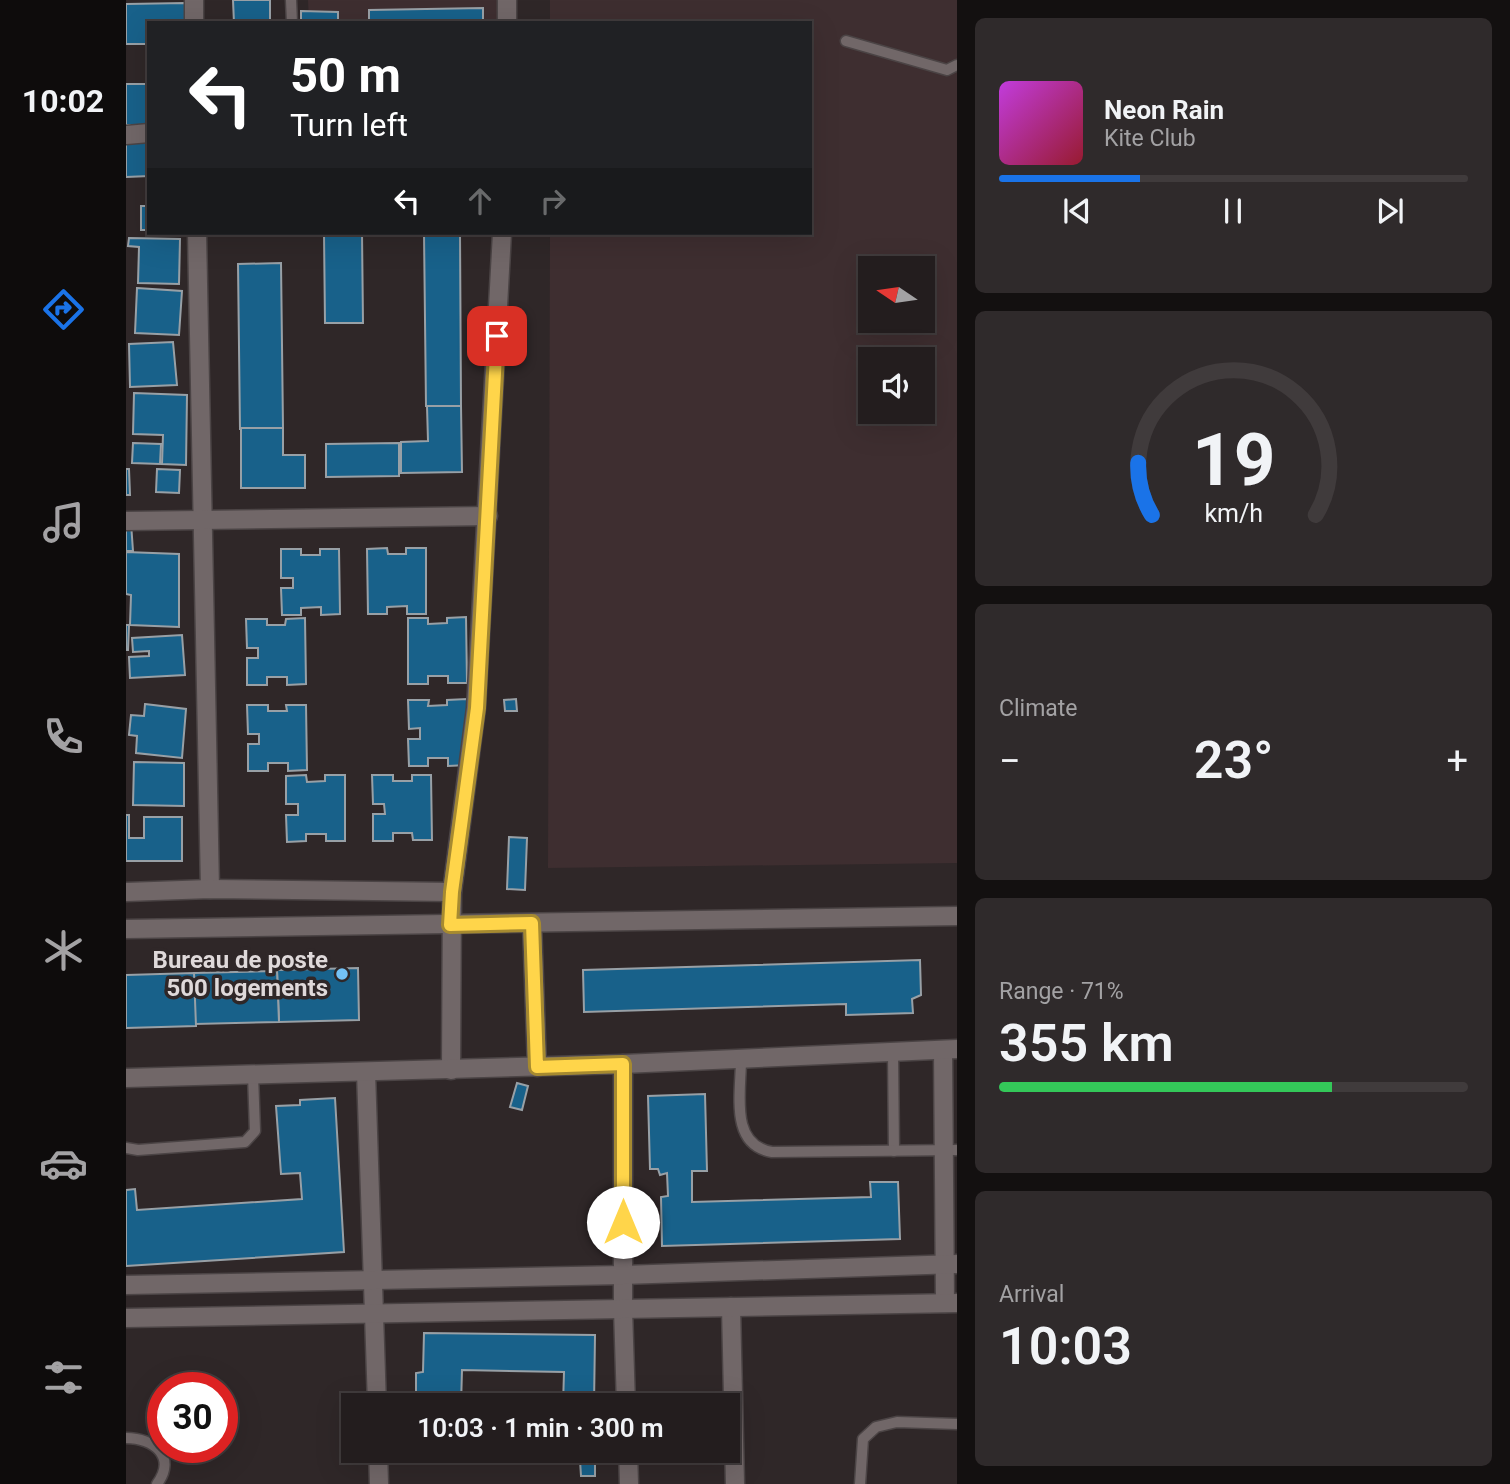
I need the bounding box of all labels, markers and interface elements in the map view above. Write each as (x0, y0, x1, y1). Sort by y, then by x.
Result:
text: 50 m (290, 47, 401, 104)
icon: left (175, 49, 266, 140)
text: 10:02 (22, 82, 104, 120)
text: Neon Rain (1104, 95, 1224, 125)
text: Turn left (290, 106, 408, 144)
text: Kite Club (1104, 125, 1196, 152)
icon: left (388, 182, 426, 220)
icon: ahead (461, 182, 499, 220)
icon: right (534, 182, 572, 220)
icon: previous (1058, 192, 1096, 230)
icon: pause (1214, 192, 1252, 230)
icon: next (1371, 192, 1409, 230)
north arrow (858, 256, 934, 332)
map controls (858, 256, 935, 424)
icon: directions (39, 285, 88, 334)
pin (467, 306, 527, 366)
icon: arrive (478, 317, 516, 355)
button: sound (858, 347, 935, 424)
text: 19 (1192, 417, 1275, 503)
icon: music (39, 498, 88, 547)
text: km/h (1204, 499, 1263, 528)
text: Climate (999, 695, 1078, 722)
icon: phone (39, 712, 88, 761)
text: 23° (1194, 730, 1273, 791)
text: − (999, 739, 1021, 783)
text: + (1446, 739, 1468, 783)
icon: climate (39, 926, 88, 975)
place label: Bureau de poste 500 logements (153, 946, 328, 1002)
marker: Bureau de poste 500 logements (334, 966, 350, 982)
text: Range · 71% (999, 978, 1124, 1005)
text: 355 km (999, 1013, 1174, 1074)
icon: car (39, 1139, 88, 1188)
position arrow (586, 1185, 660, 1259)
text: Arrival (999, 1281, 1064, 1308)
text: 10:03 (999, 1316, 1132, 1377)
icon: filters (39, 1353, 88, 1402)
speed limit sign: 30 (147, 1372, 238, 1463)
text: 10:03 · 1 min · 300 m (417, 1413, 664, 1443)

